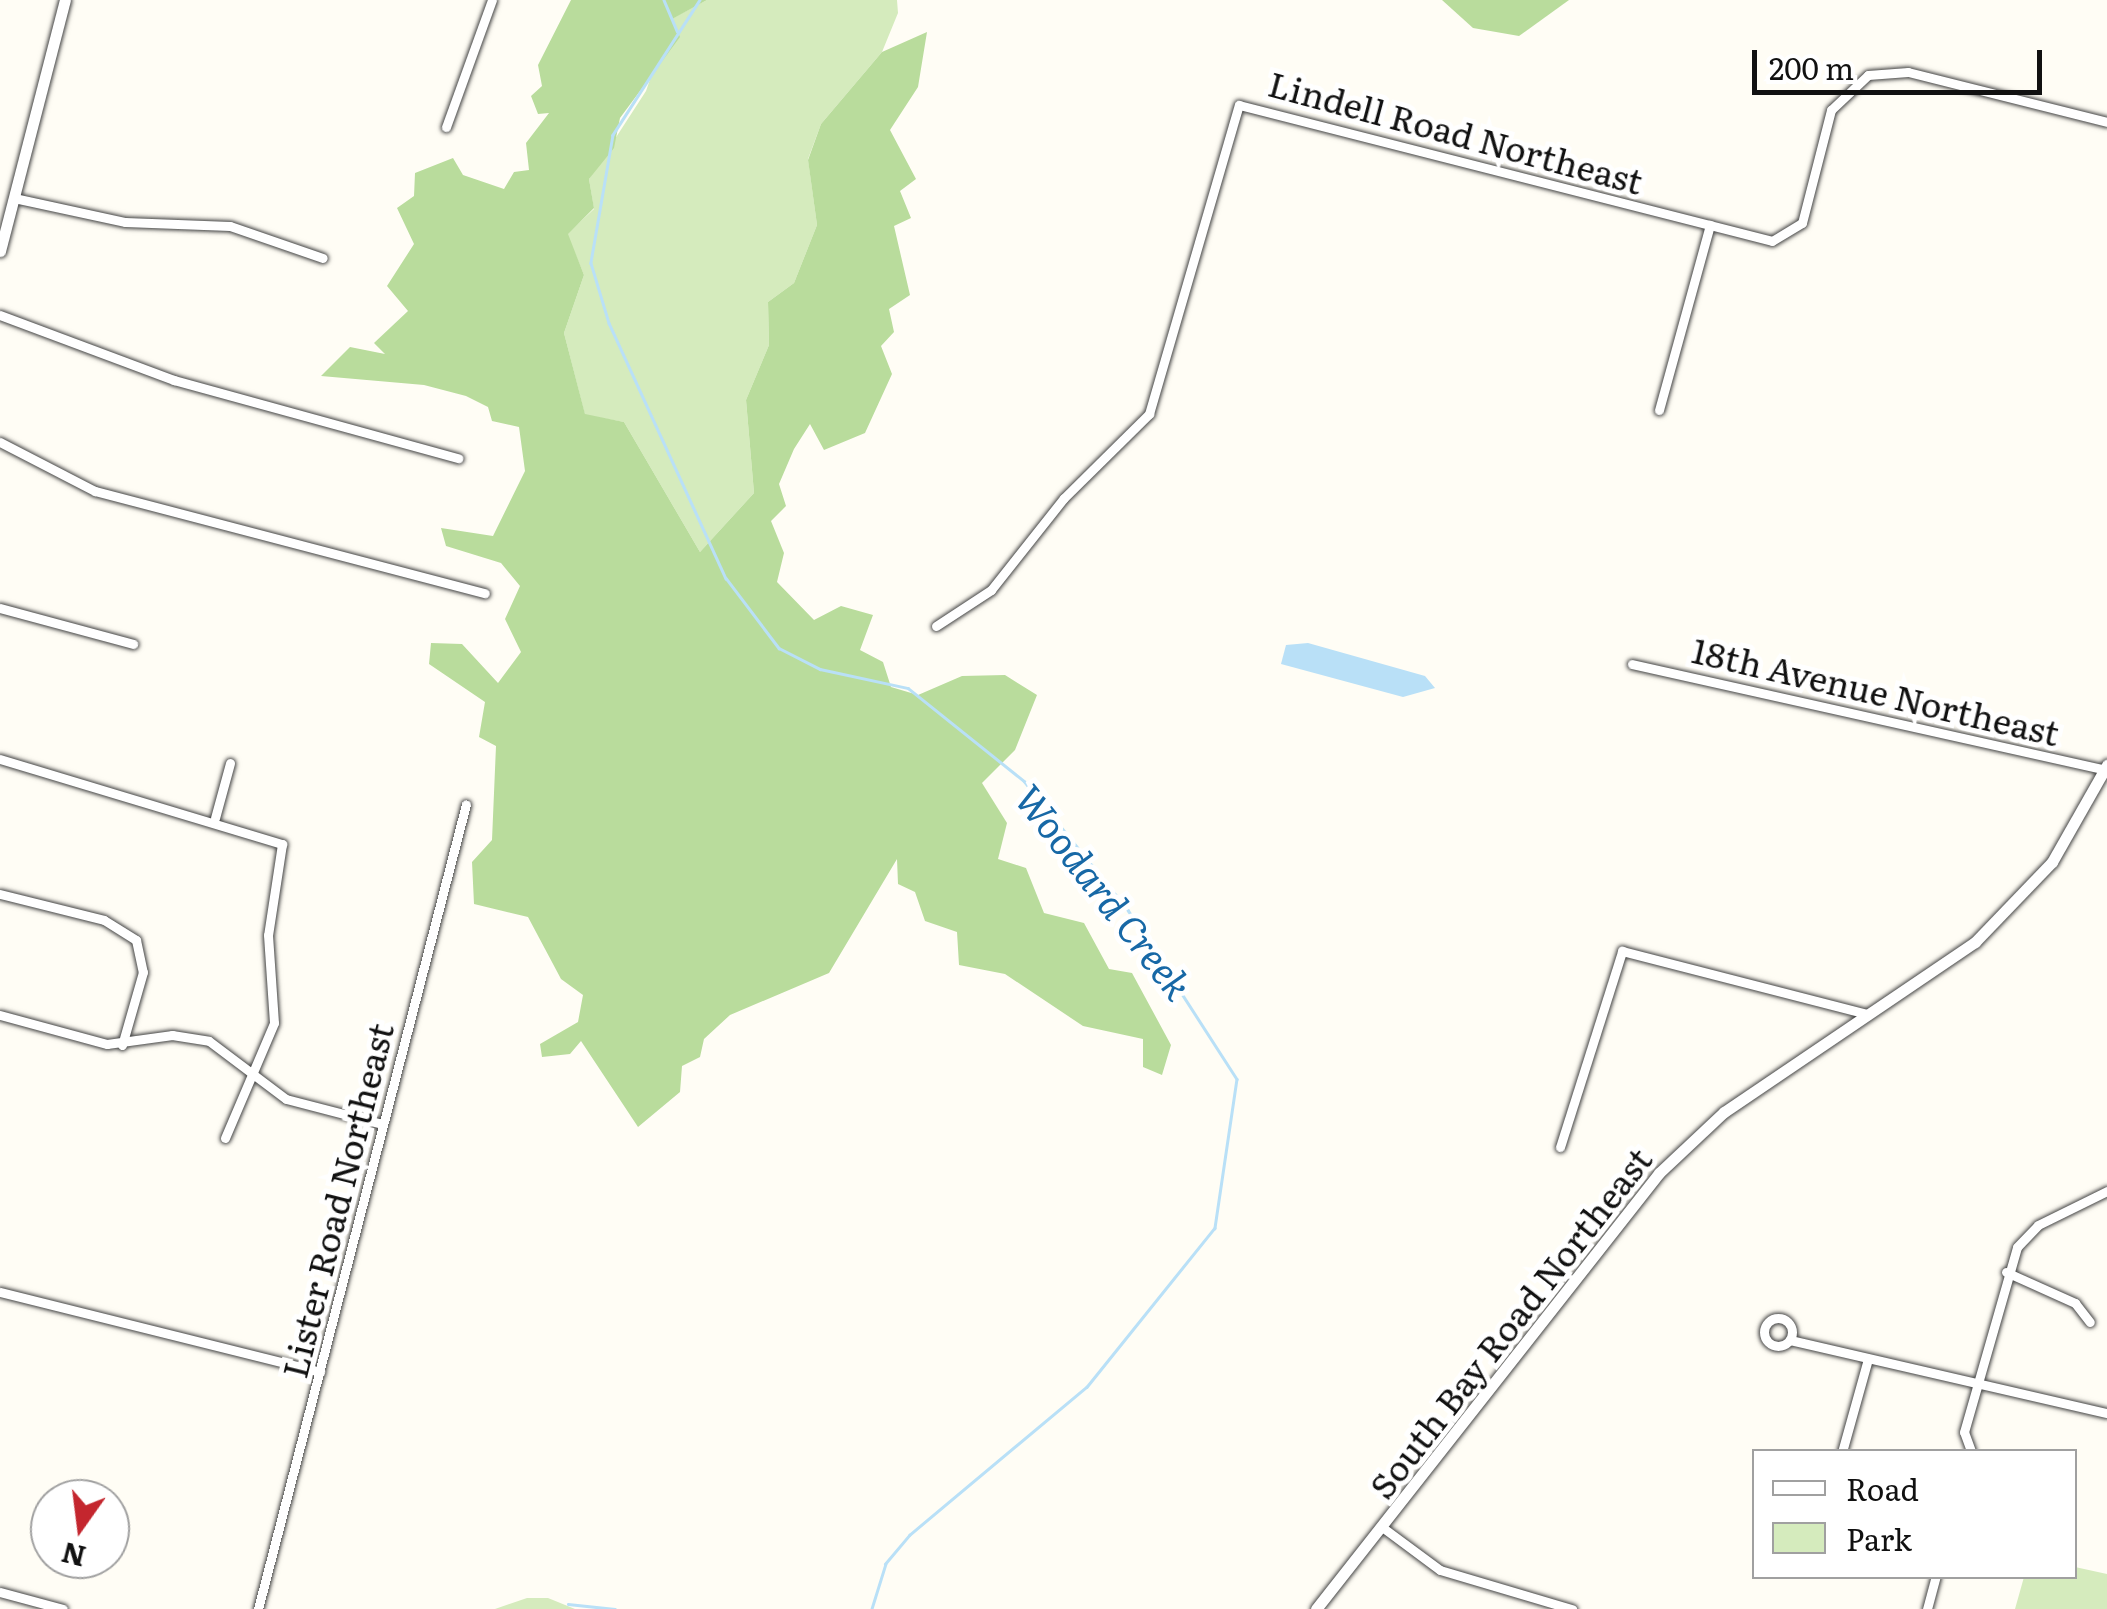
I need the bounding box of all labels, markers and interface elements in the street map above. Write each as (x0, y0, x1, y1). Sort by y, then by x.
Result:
scale bar (1757, 30, 2047, 92)
text: 200 m (1769, 45, 1854, 89)
street label: Lindell Road Northeast (1264, 61, 1648, 201)
street label: 18th Avenue Northeast (1688, 627, 2064, 753)
water label: Woodard Creek (1007, 775, 1203, 1007)
street label: Lister Road Northeast (272, 1018, 400, 1382)
street label: South Bay Road Northeast (1359, 1138, 1659, 1506)
legend (1752, 1449, 2077, 1579)
text: Road (1846, 1466, 1919, 1510)
north arrow (30, 1479, 130, 1579)
text: Park (1846, 1516, 1912, 1560)
text: N (57, 1533, 90, 1579)

